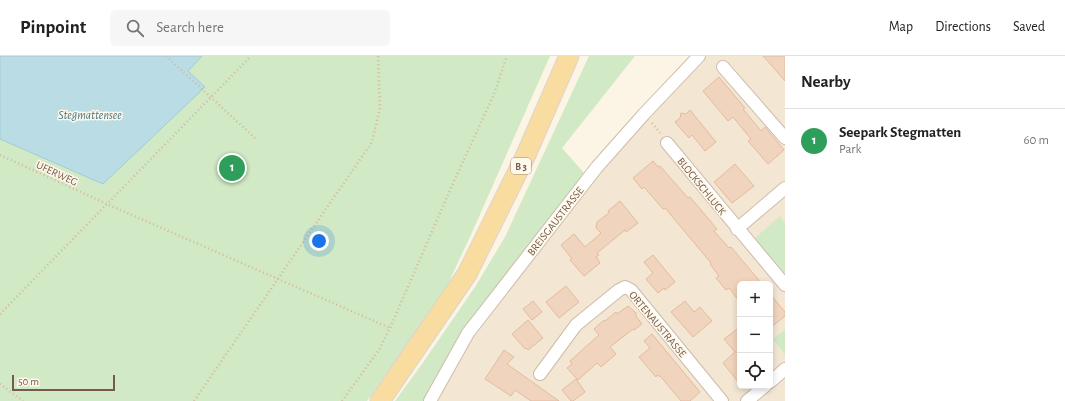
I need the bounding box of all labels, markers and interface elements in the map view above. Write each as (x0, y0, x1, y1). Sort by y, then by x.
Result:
search box (110, 10, 390, 46)
icon: search (124, 17, 146, 39)
text: Pinpoint (20, 18, 86, 37)
text: Search here (156, 20, 224, 35)
text: Map (889, 20, 913, 34)
text: Directions (935, 20, 991, 34)
text: Saved (1013, 20, 1045, 34)
text: Nearby (801, 73, 851, 90)
water label: Stegmattensee (58, 109, 122, 121)
text: Seepark Stegmatten (839, 125, 961, 140)
text: 1 (812, 134, 816, 147)
text: 60 m (1023, 134, 1049, 147)
text: Park (839, 143, 861, 156)
pin: 1 (219, 153, 245, 183)
street label: BLOCKSCHLUCK (675, 155, 729, 218)
road number: B 3 (511, 158, 531, 174)
street label: UFERWEG (34, 159, 79, 188)
street label: BREISGAUSTRASSE (525, 184, 586, 258)
your location (309, 231, 329, 251)
map controls (737, 281, 773, 389)
button: + (737, 281, 773, 317)
street label: ORTENAUSTRASSE (627, 289, 689, 360)
button: − (737, 317, 773, 353)
button: locate (737, 353, 773, 389)
scale bar (12, 373, 115, 392)
text: 50 m (18, 376, 39, 387)

